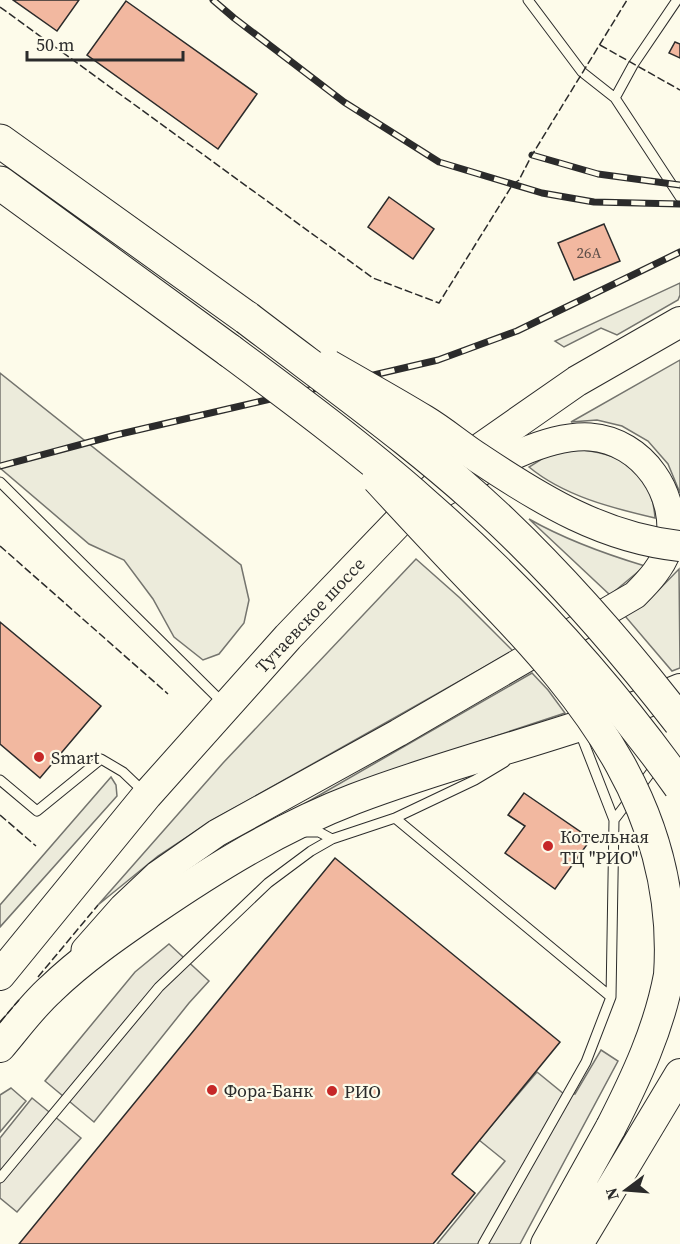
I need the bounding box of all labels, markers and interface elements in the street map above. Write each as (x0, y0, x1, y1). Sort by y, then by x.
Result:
scale bar (27, 24, 183, 62)
text: 50 m (36, 32, 74, 57)
house number: 26А (577, 242, 602, 263)
street label: Тутаевское шоссе (250, 552, 370, 678)
place label: Smart (51, 745, 99, 770)
marker: Smart (32, 750, 46, 764)
place label: Котельная ТЦ "РИО" (560, 824, 649, 870)
marker: Котельная ТЦ "РИО" (541, 839, 555, 853)
place label: Фора-Банк (224, 1078, 313, 1103)
place label: РИО (344, 1079, 381, 1104)
marker: Фора-Банк (205, 1083, 219, 1097)
marker: РИО (325, 1084, 339, 1098)
north arrow (596, 1160, 656, 1220)
text: N (599, 1185, 624, 1203)

